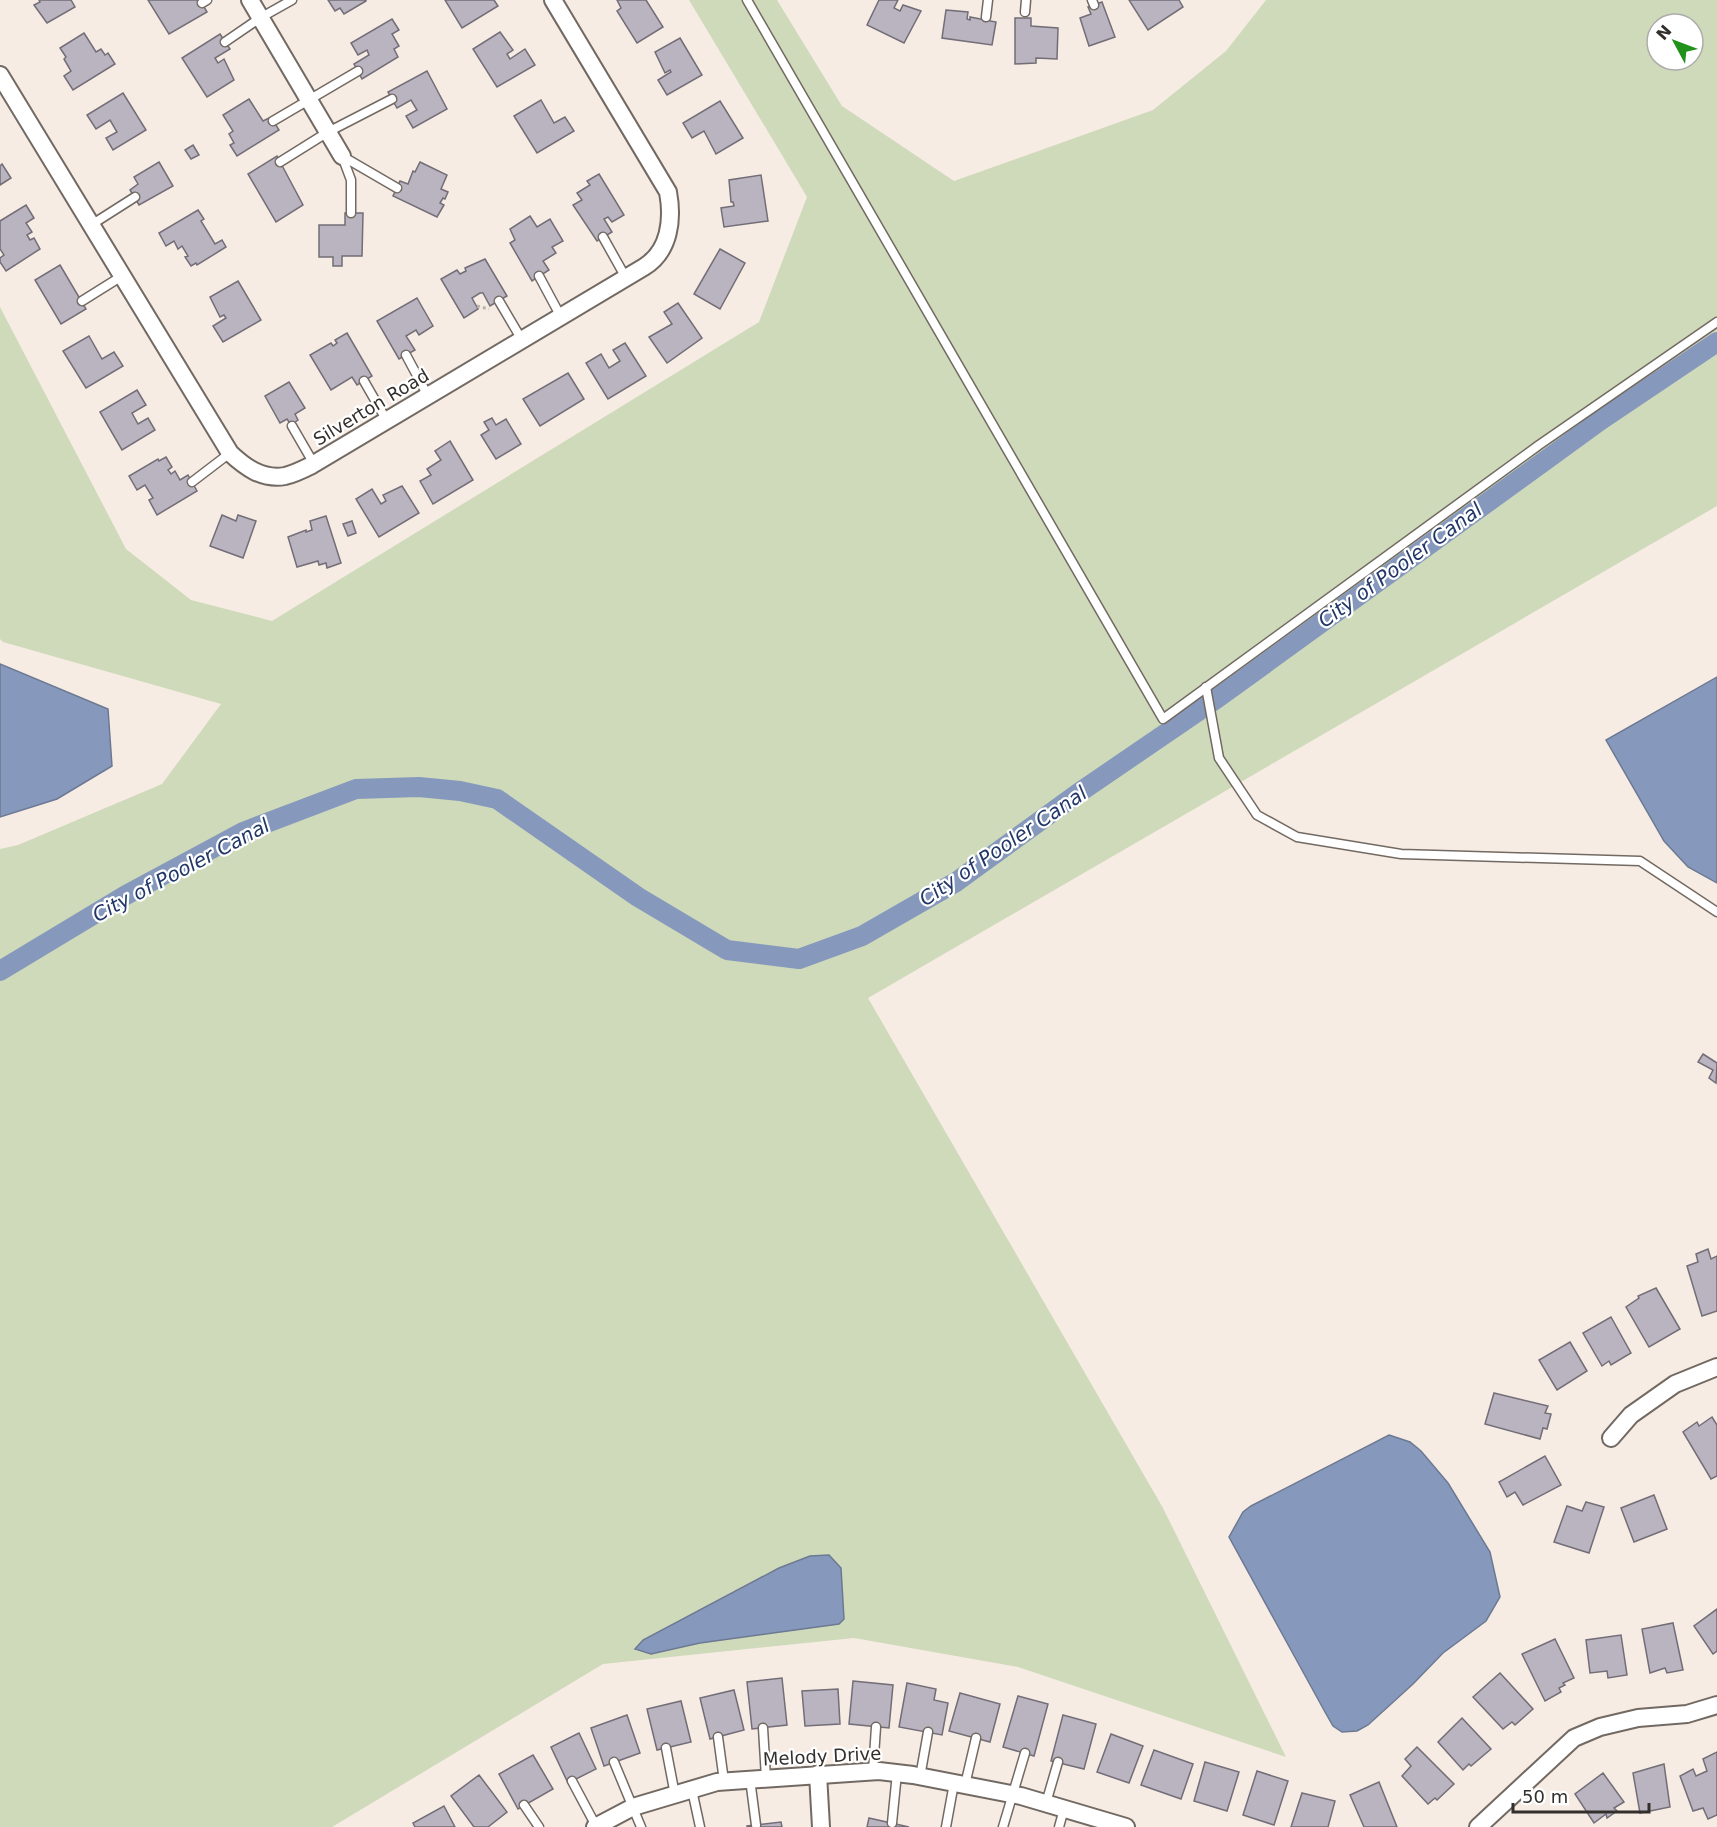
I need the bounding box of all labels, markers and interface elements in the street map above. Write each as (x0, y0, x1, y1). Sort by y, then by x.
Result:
north arrow (1645, 12, 1705, 72)
text: N (1652, 21, 1676, 44)
street label: Silverton Road (309, 364, 433, 450)
water label: City of Pooler Canal (1313, 497, 1487, 633)
water label: City of Pooler Canal (915, 781, 1092, 911)
water label: City of Pooler Canal (88, 813, 274, 927)
street label: Melody Drive (762, 1742, 882, 1770)
scale bar (1513, 1776, 1650, 1814)
text: 50 m (1522, 1786, 1568, 1807)

